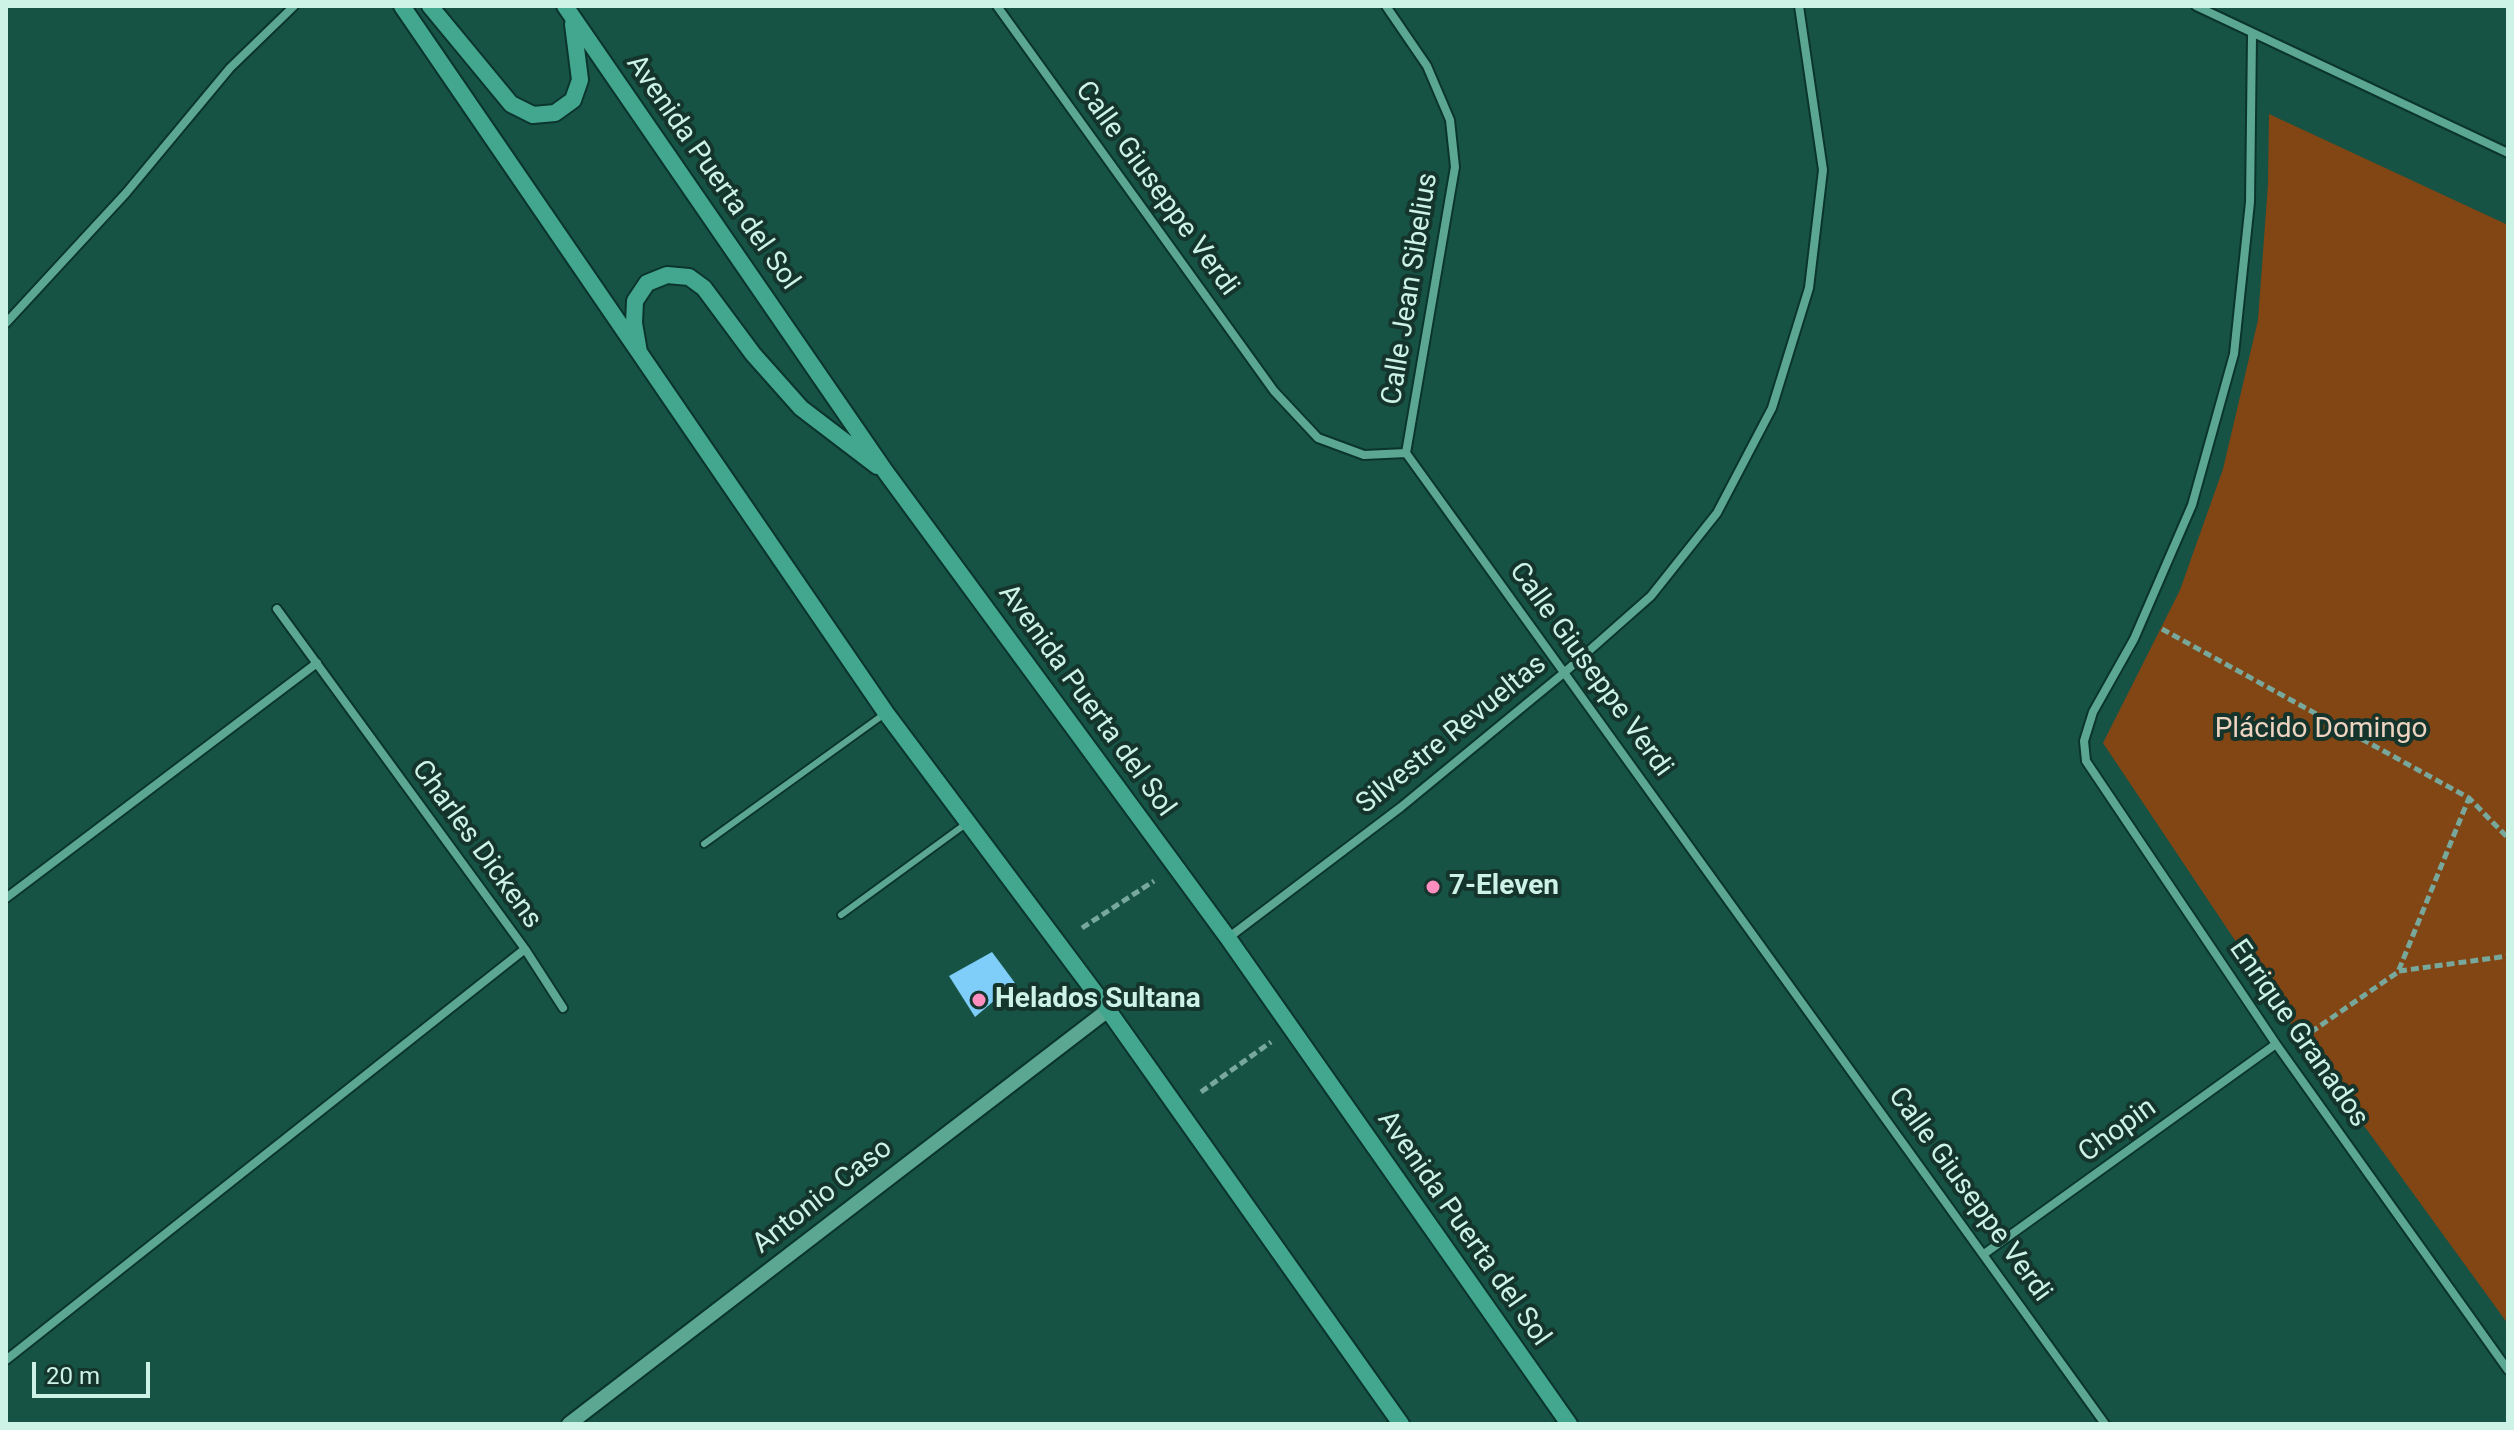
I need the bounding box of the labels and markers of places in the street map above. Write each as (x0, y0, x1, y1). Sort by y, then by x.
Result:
place label: 7-Eleven (1449, 870, 1559, 904)
marker: 7-Eleven (1424, 878, 1442, 896)
place label: Helados Sultana (995, 983, 1201, 1017)
marker: Helados Sultana (970, 991, 988, 1009)

